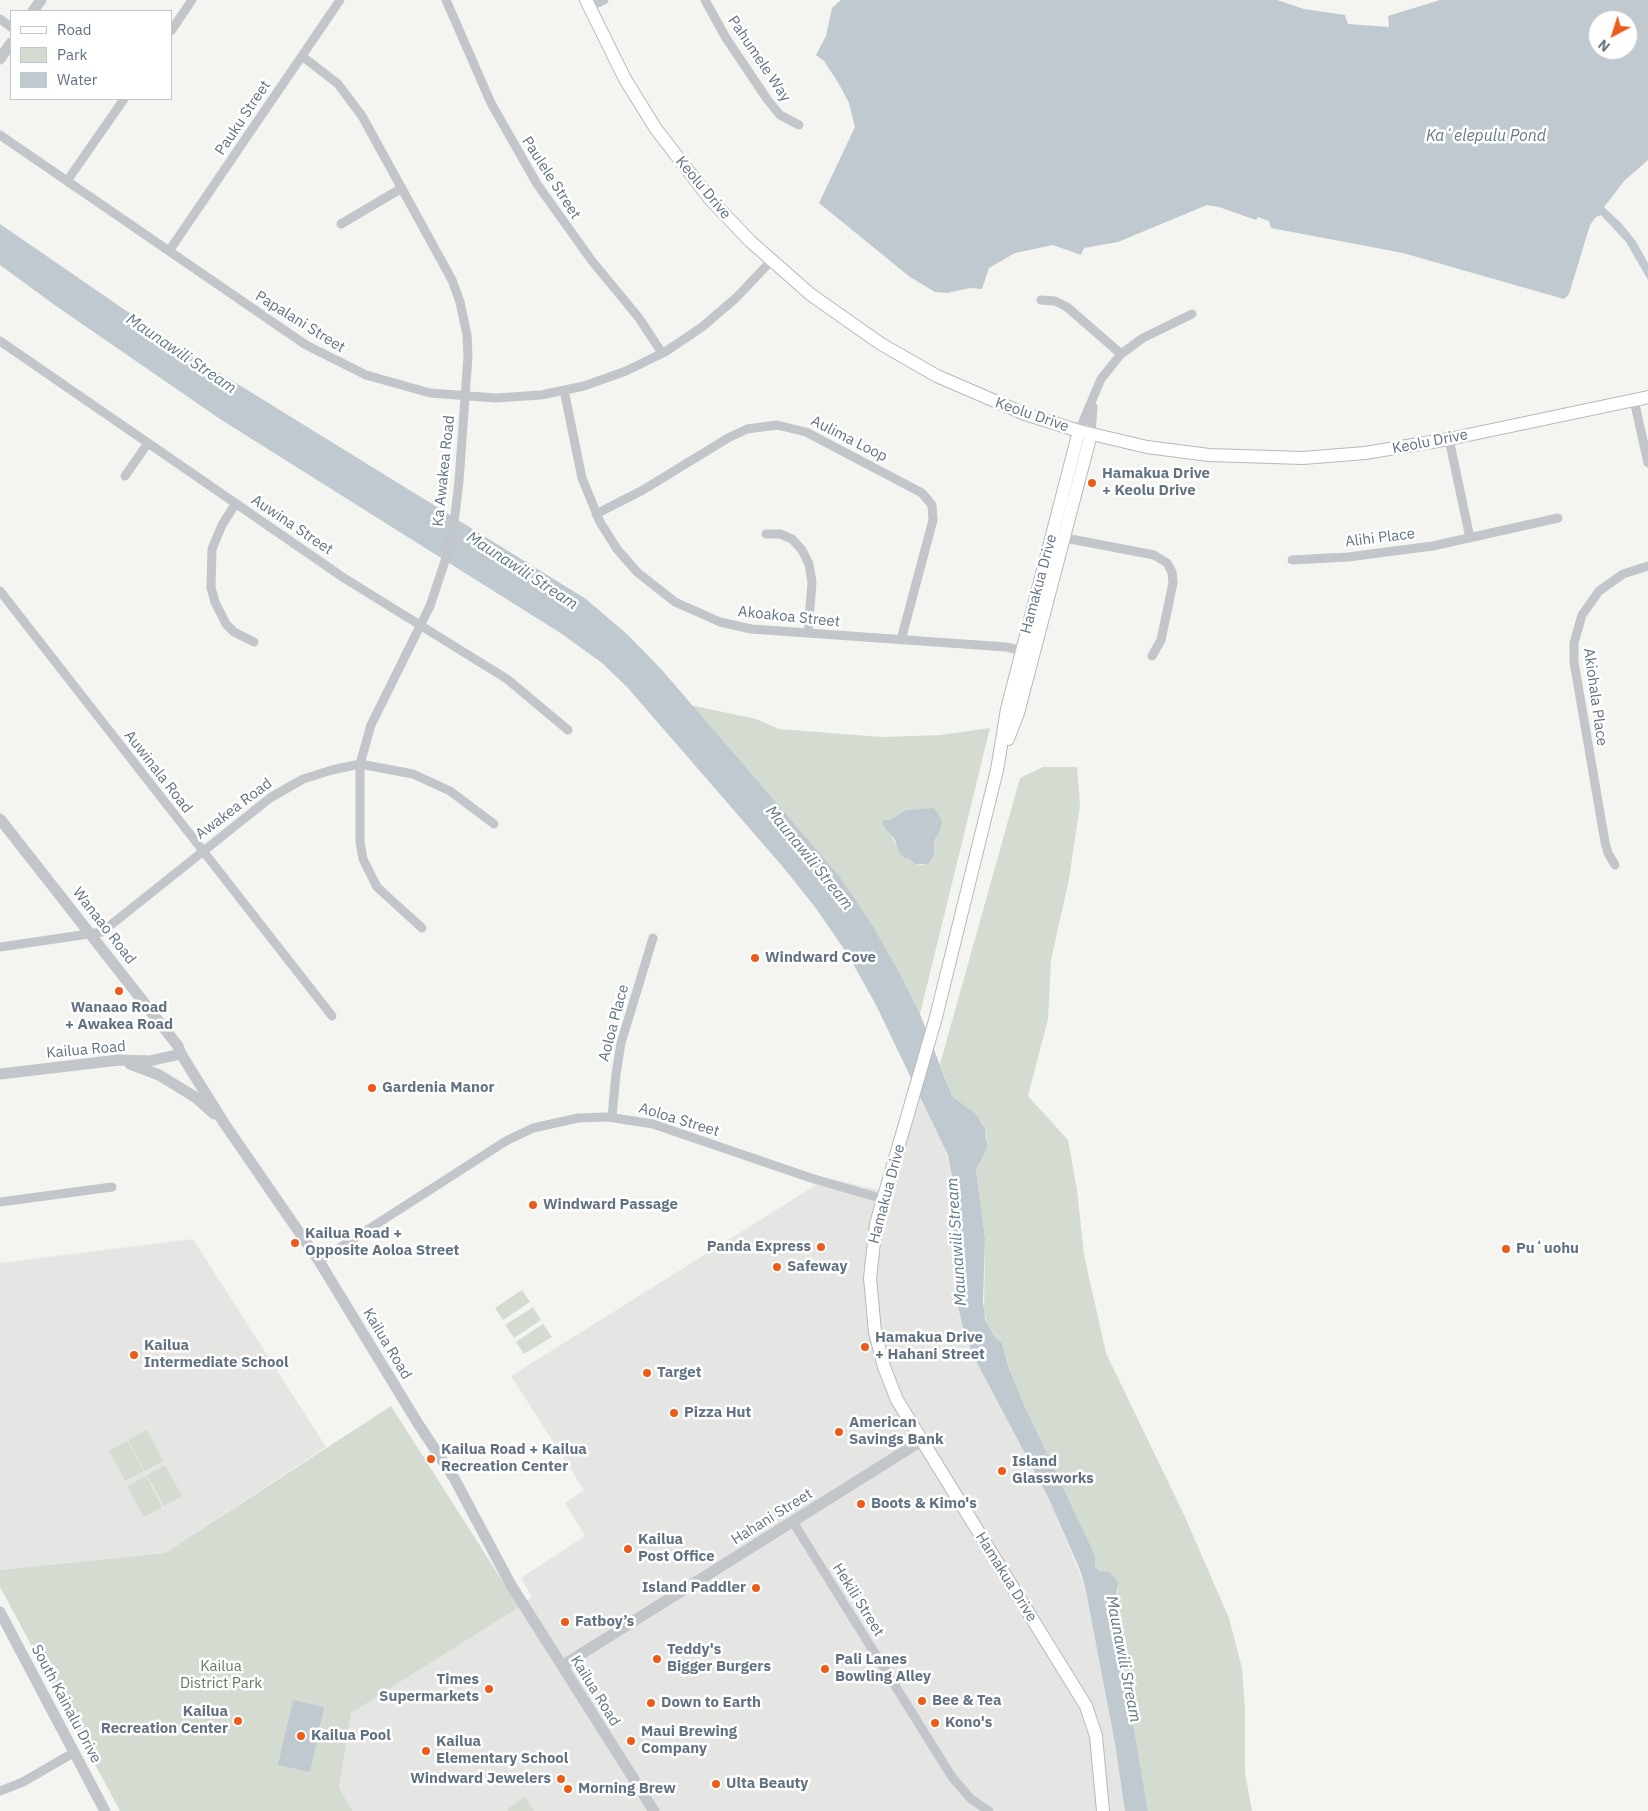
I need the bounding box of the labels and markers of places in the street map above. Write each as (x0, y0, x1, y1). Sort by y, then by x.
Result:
place label: Hamakua Drive + Keolu Drive (1102, 465, 1210, 500)
marker: Hamakua Drive + Keolu Drive (1086, 477, 1098, 489)
place label: Windward Cove (765, 949, 876, 967)
marker: Windward Cove (749, 952, 761, 964)
marker: Wanaao Road + Awakea Road (113, 985, 125, 997)
place label: Wanaao Road + Awakea Road (65, 999, 173, 1034)
place label: Gardenia Manor (382, 1079, 494, 1097)
marker: Gardenia Manor (366, 1082, 378, 1094)
place label: Windward Passage (543, 1196, 678, 1214)
marker: Windward Passage (527, 1199, 539, 1211)
place label: Kailua Road + Opposite Aoloa Street (305, 1225, 459, 1260)
marker: Kailua Road + Opposite Aoloa Street (289, 1237, 301, 1249)
place label: Panda Express (707, 1238, 811, 1256)
place label: Puʻuohu (1516, 1240, 1579, 1258)
marker: Panda Express (815, 1241, 827, 1253)
marker: Puʻuohu (1500, 1243, 1512, 1255)
place label: Safeway (787, 1258, 847, 1276)
marker: Safeway (771, 1261, 783, 1273)
place label: Hamakua Drive + Hahani Street (875, 1329, 985, 1364)
place label: Kailua Intermediate School (144, 1337, 288, 1372)
marker: Hamakua Drive + Hahani Street (859, 1341, 871, 1353)
marker: Kailua Intermediate School (128, 1349, 140, 1361)
place label: Target (657, 1364, 701, 1382)
marker: Target (641, 1367, 653, 1379)
place label: Pizza Hut (684, 1404, 751, 1422)
marker: Pizza Hut (668, 1407, 680, 1419)
place label: American Savings Bank (849, 1414, 944, 1449)
marker: American Savings Bank (833, 1426, 845, 1438)
place label: Kailua Road + Kailua Recreation Center (441, 1441, 587, 1476)
marker: Kailua Road + Kailua Recreation Center (425, 1453, 437, 1465)
place label: Island Glassworks (1012, 1453, 1094, 1488)
marker: Island Glassworks (996, 1465, 1008, 1477)
place label: Boots & Kimo's (871, 1495, 977, 1513)
marker: Boots & Kimo's (855, 1498, 867, 1510)
place label: Kailua Post Office (638, 1531, 715, 1566)
marker: Kailua Post Office (622, 1543, 634, 1555)
place label: Island Paddler (642, 1579, 746, 1597)
marker: Island Paddler (750, 1582, 762, 1594)
place label: Fatboy’s (575, 1613, 634, 1631)
marker: Fatboy’s (559, 1616, 571, 1628)
place label: Teddy's Bigger Burgers (667, 1641, 771, 1676)
place label: Pali Lanes Bowling Alley (835, 1651, 931, 1686)
marker: Teddy's Bigger Burgers (651, 1653, 663, 1665)
marker: Pali Lanes Bowling Alley (819, 1663, 831, 1675)
place label: Times Supermarkets (379, 1671, 479, 1706)
marker: Times Supermarkets (483, 1683, 495, 1695)
place label: Bee & Tea (932, 1692, 1002, 1710)
place label: Down to Earth (661, 1694, 761, 1712)
marker: Bee & Tea (916, 1695, 928, 1707)
marker: Down to Earth (645, 1697, 657, 1709)
place label: Kailua Recreation Center (101, 1703, 228, 1738)
place label: Kono's (945, 1714, 992, 1732)
marker: Kailua Recreation Center (232, 1715, 244, 1727)
marker: Kono's (929, 1717, 941, 1729)
place label: Maui Brewing Company (641, 1723, 737, 1758)
place label: Kailua Pool (311, 1727, 391, 1745)
marker: Kailua Pool (295, 1730, 307, 1742)
place label: Kailua Elementary School (436, 1733, 568, 1768)
marker: Maui Brewing Company (625, 1735, 637, 1747)
marker: Kailua Elementary School (420, 1745, 432, 1757)
place label: Windward Jewelers (410, 1770, 551, 1788)
marker: Windward Jewelers (555, 1773, 567, 1785)
place label: Ulta Beauty (726, 1775, 808, 1793)
marker: Ulta Beauty (710, 1778, 722, 1790)
place label: Morning Brew (578, 1780, 676, 1798)
marker: Morning Brew (562, 1783, 574, 1795)

